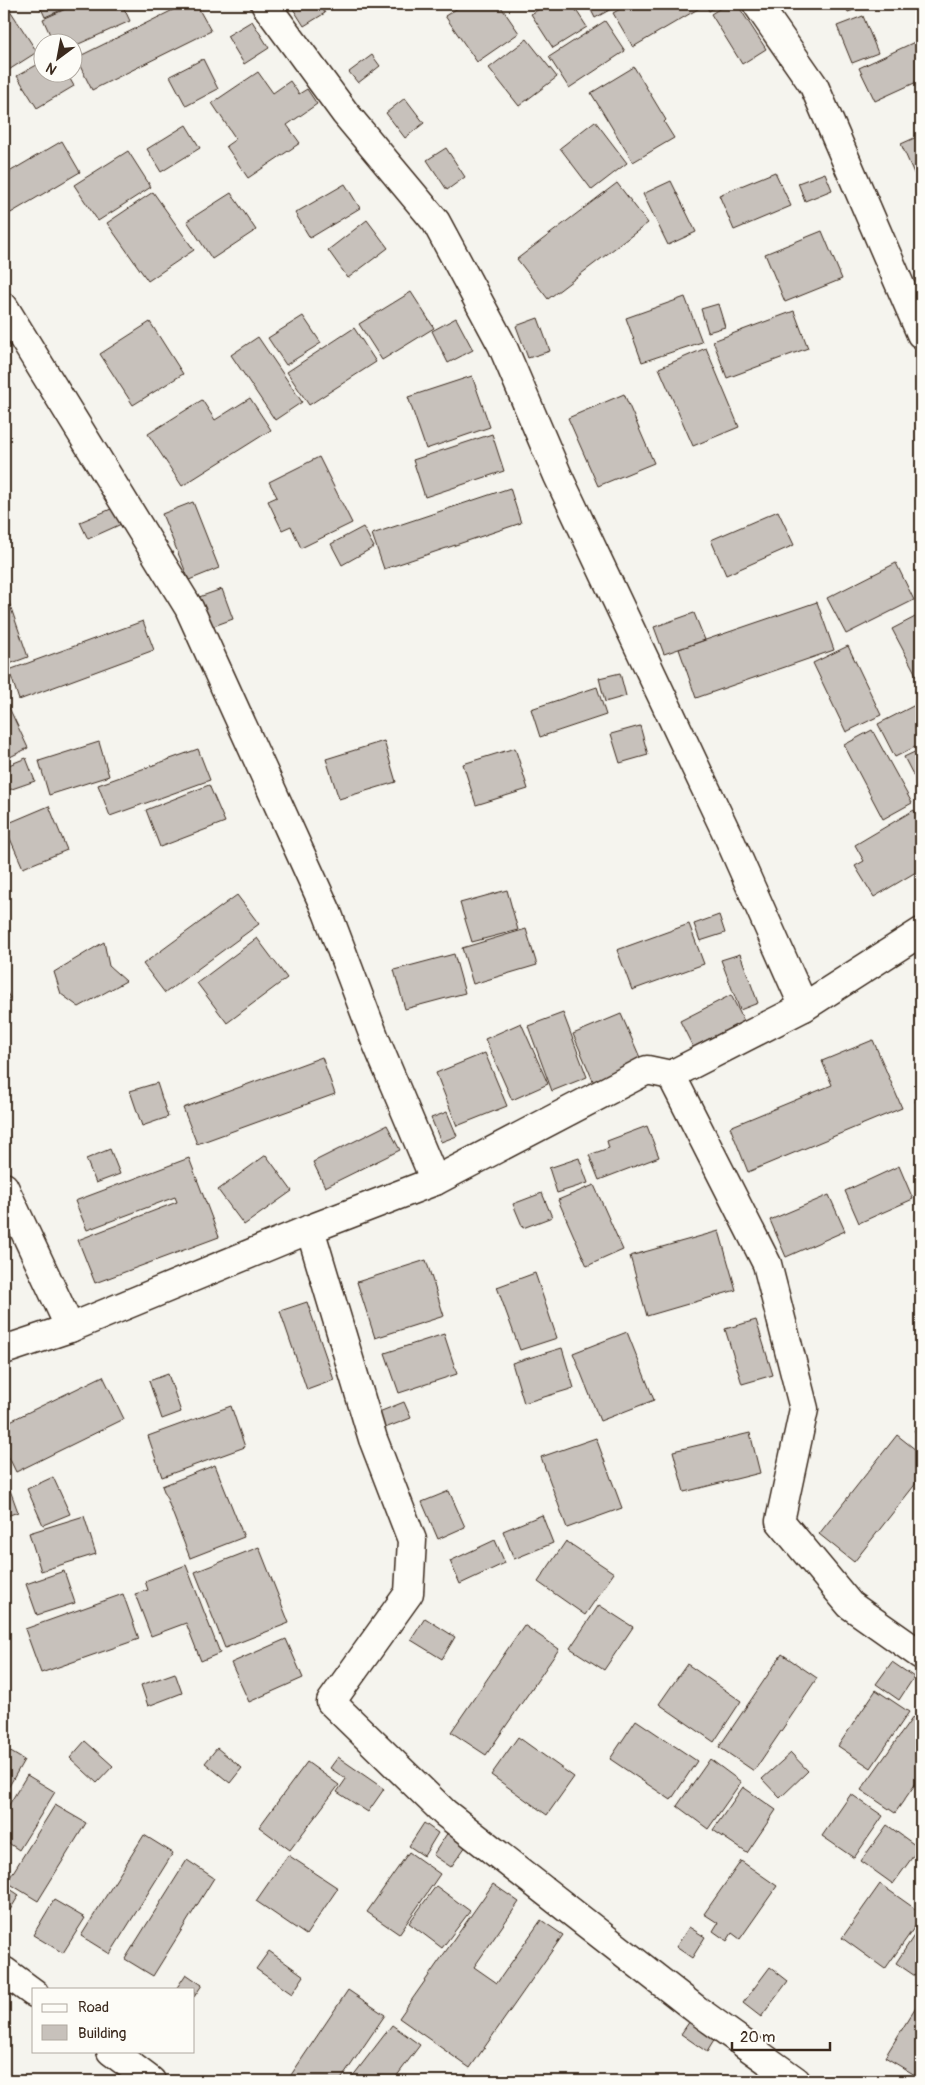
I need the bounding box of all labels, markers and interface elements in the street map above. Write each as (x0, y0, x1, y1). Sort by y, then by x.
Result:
north arrow (32, 32, 82, 82)
text: N (43, 59, 60, 78)
legend (32, 1988, 195, 2052)
text: Road (78, 1998, 109, 2017)
scale bar (732, 2020, 830, 2052)
text: Building (78, 2024, 126, 2043)
text: 20 m (740, 2028, 775, 2047)

